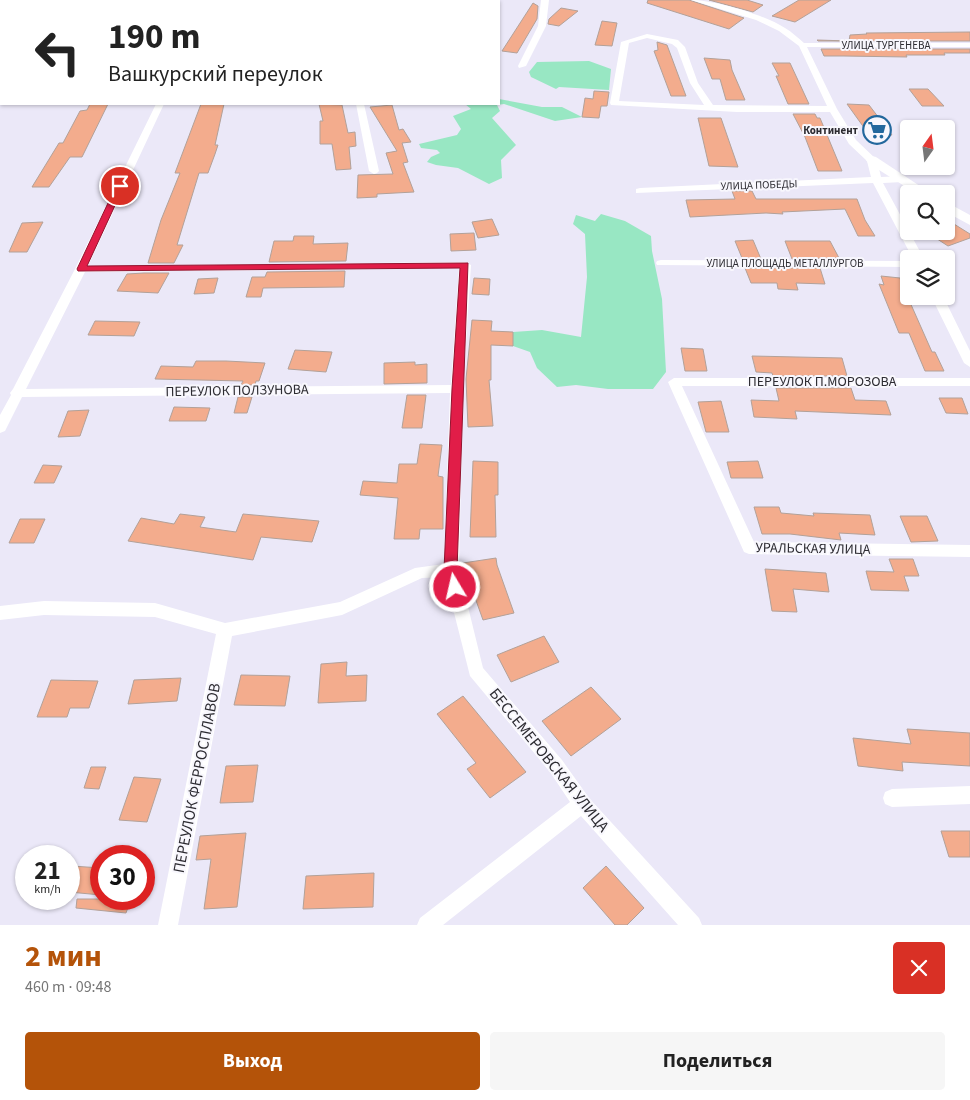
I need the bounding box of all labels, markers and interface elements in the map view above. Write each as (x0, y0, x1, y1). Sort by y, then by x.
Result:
text: 190 m (108, 12, 200, 62)
icon: left (25, 20, 90, 85)
street label: УЛИЦА ТУРГЕНЕВА (842, 38, 930, 53)
text: Вашкурский переулок (108, 58, 323, 90)
supermarket icon: Континент (862, 115, 892, 145)
north arrow (900, 120, 955, 175)
map controls (900, 120, 955, 305)
place label: Континент (803, 123, 859, 138)
pin (99, 165, 141, 207)
icon: arrive (106, 172, 134, 200)
street label: УЛИЦА ПОБЕДЫ (720, 176, 798, 194)
button: search (900, 185, 955, 240)
button: layers (900, 250, 955, 305)
street label: УЛИЦА ПЛОЩАДЬ МЕТАЛЛУРГОВ (707, 256, 864, 271)
street label: ПЕРЕУЛОК П.МОРОЗОВА (748, 372, 897, 392)
street label: ПЕРЕУЛОК ПОЛЗУНОВА (165, 380, 309, 402)
street label: УРАЛЬСКАЯ УЛИЦА (755, 538, 871, 560)
position arrow (428, 560, 480, 612)
street label: ПЕРЕУЛОК ФЕРРОСПЛАВОВ (168, 681, 226, 875)
street label: БЕССЕМЕРОВСКАЯ УЛИЦА (484, 683, 614, 837)
speed limit sign: 30 (90, 845, 155, 910)
text: 21 (34, 853, 61, 889)
text: km/h (34, 881, 61, 898)
text: 2 мин (25, 935, 102, 978)
button: close (893, 942, 945, 994)
text: 460 m · 09:48 (25, 976, 112, 998)
button: Выход (25, 1032, 480, 1090)
button: Поделиться (490, 1032, 945, 1090)

